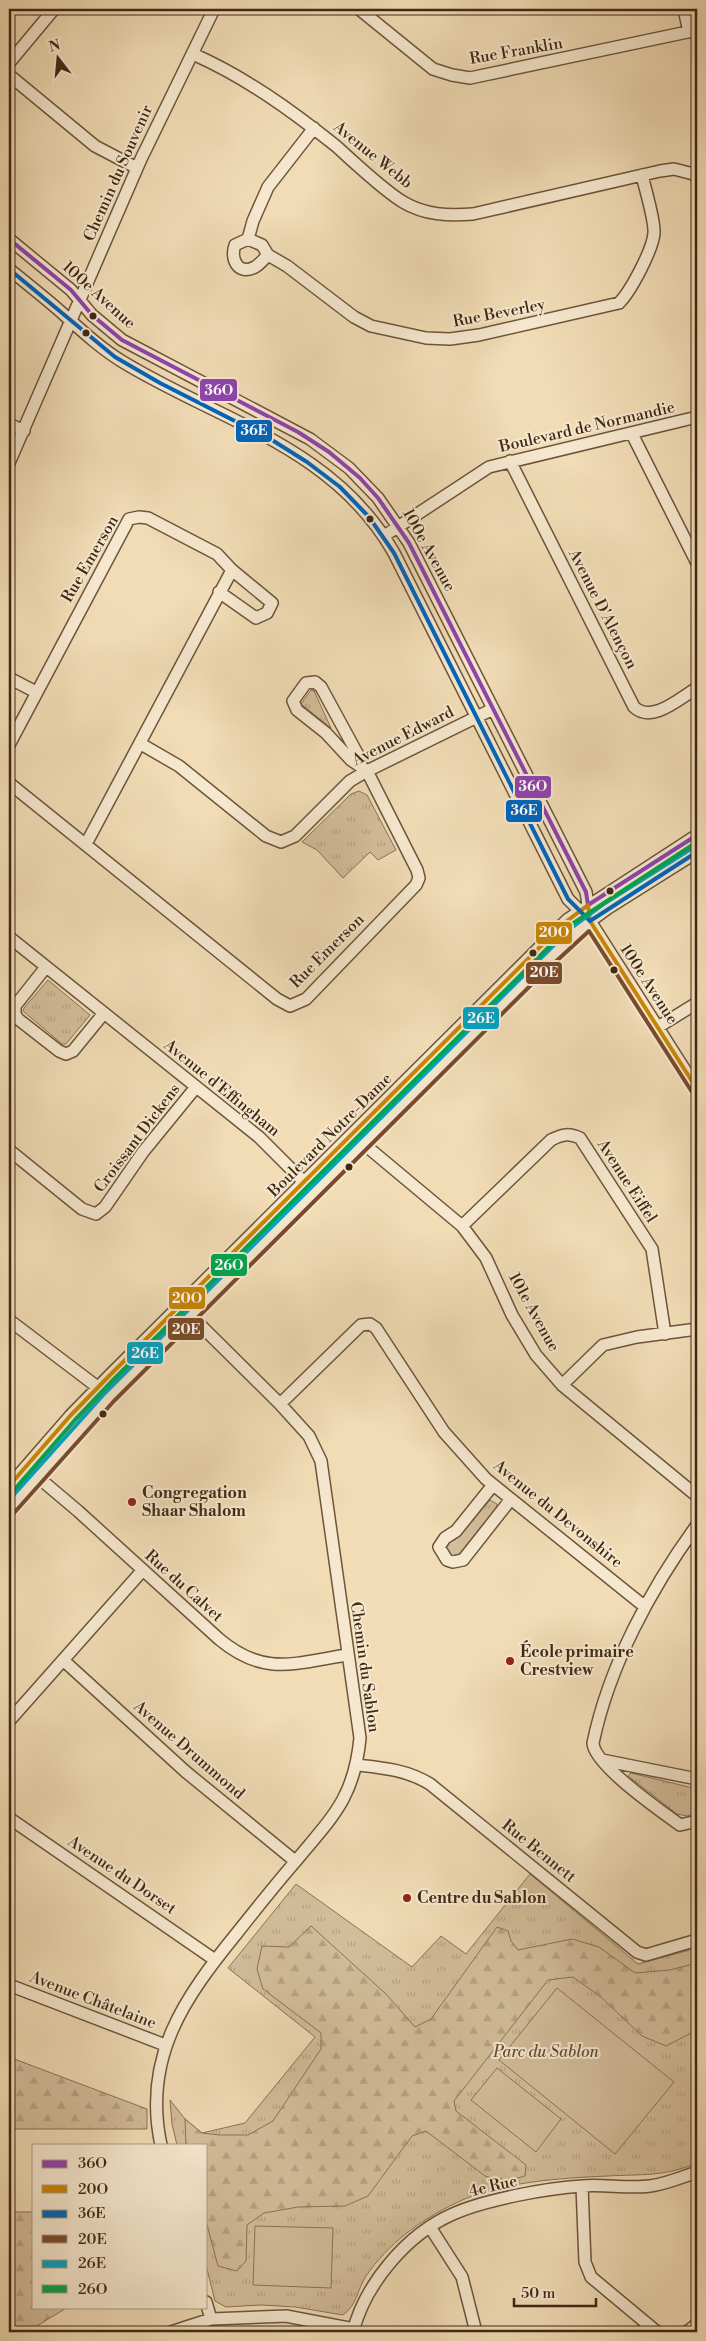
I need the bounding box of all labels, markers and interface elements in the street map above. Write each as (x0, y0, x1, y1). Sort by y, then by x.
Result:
north arrow (32, 32, 82, 82)
street label: Rue Franklin (468, 33, 565, 69)
text: N (47, 36, 62, 57)
street label: Chemin du Souvenir (79, 102, 157, 244)
street label: Avenue Webb (329, 116, 417, 193)
street label: 100e Avenue (58, 257, 140, 333)
street label: Rue Beverley (451, 294, 547, 332)
unlabelled marker (88, 311, 98, 321)
unlabelled marker (81, 328, 91, 338)
line badge: 36O (199, 378, 238, 402)
text: 36O (205, 382, 233, 400)
street label: Boulevard de Normandie (496, 397, 677, 457)
line badge: 36E (235, 419, 273, 443)
text: 36E (241, 422, 268, 440)
street label: 100e Avenue (398, 505, 460, 595)
street label: Rue Emerson (57, 512, 123, 606)
unlabelled marker (365, 514, 375, 524)
street label: Avenue D'Alençon (564, 545, 642, 673)
street label: Avenue Edward (348, 702, 457, 771)
line badge: 36O (514, 775, 552, 799)
text: 36O (519, 778, 547, 796)
line badge: 36E (505, 799, 543, 823)
text: 36E (511, 802, 538, 820)
unlabelled marker (605, 886, 615, 896)
street label: Rue Emerson (286, 909, 369, 992)
line badge: 20O (535, 921, 573, 945)
text: 20O (539, 924, 569, 942)
street label: 100e Avenue (616, 940, 682, 1028)
unlabelled marker (528, 948, 538, 958)
line badge: 20E (525, 961, 563, 985)
text: 20E (530, 964, 559, 982)
unlabelled marker (609, 965, 619, 975)
line badge: 26E (462, 1006, 500, 1030)
text: 26E (467, 1010, 495, 1028)
street label: Avenue d'Effingham (159, 1034, 284, 1141)
street label: Boulevard Notre-Dame (263, 1069, 396, 1202)
street label: Croissant Dickens (90, 1080, 184, 1196)
street label: Avenue Eiffel (592, 1135, 661, 1227)
unlabelled marker (344, 1162, 354, 1172)
line badge: 26O (210, 1253, 248, 1277)
text: 26O (214, 1257, 244, 1275)
street label: 101e Avenue (504, 1269, 564, 1355)
line badge: 20O (168, 1286, 206, 1310)
text: 20O (172, 1290, 202, 1308)
line badge: 20E (167, 1317, 205, 1341)
text: 20E (172, 1321, 201, 1339)
line badge: 26E (126, 1341, 164, 1365)
text: 26E (131, 1345, 159, 1363)
unlabelled marker (98, 1409, 108, 1419)
street label: Avenue du Devonshire (488, 1455, 627, 1572)
place label: Congregation Shaar Shalom (142, 1483, 247, 1521)
marker: Congregation Shaar Shalom (126, 1496, 138, 1508)
street label: Rue du Calvet (141, 1546, 228, 1627)
street label: Chemin du Sablon (346, 1600, 384, 1734)
place label: École primaire Crestview (520, 1640, 634, 1680)
marker: École primaire Crestview (504, 1655, 516, 1667)
street label: Avenue Drummond (129, 1696, 249, 1804)
street label: Rue Bennett (498, 1815, 580, 1887)
street label: Avenue du Dorset (63, 1831, 180, 1919)
place label: Centre du Sablon (417, 1888, 547, 1908)
marker: Centre du Sablon (401, 1892, 413, 1904)
street label: Avenue Châtelaine (26, 1966, 159, 2033)
park label: Parc du Sablon (492, 2042, 600, 2062)
legend (32, 2144, 208, 2308)
text: 36O (78, 2154, 107, 2173)
street label: 4e Rue (467, 2171, 519, 2201)
text: 20O (78, 2180, 108, 2199)
text: 36E (78, 2204, 106, 2223)
text: 20E (78, 2230, 107, 2249)
text: 26E (78, 2254, 106, 2273)
scale bar (514, 2276, 596, 2308)
text: 26O (78, 2280, 108, 2299)
text: 50 m (521, 2284, 555, 2303)

